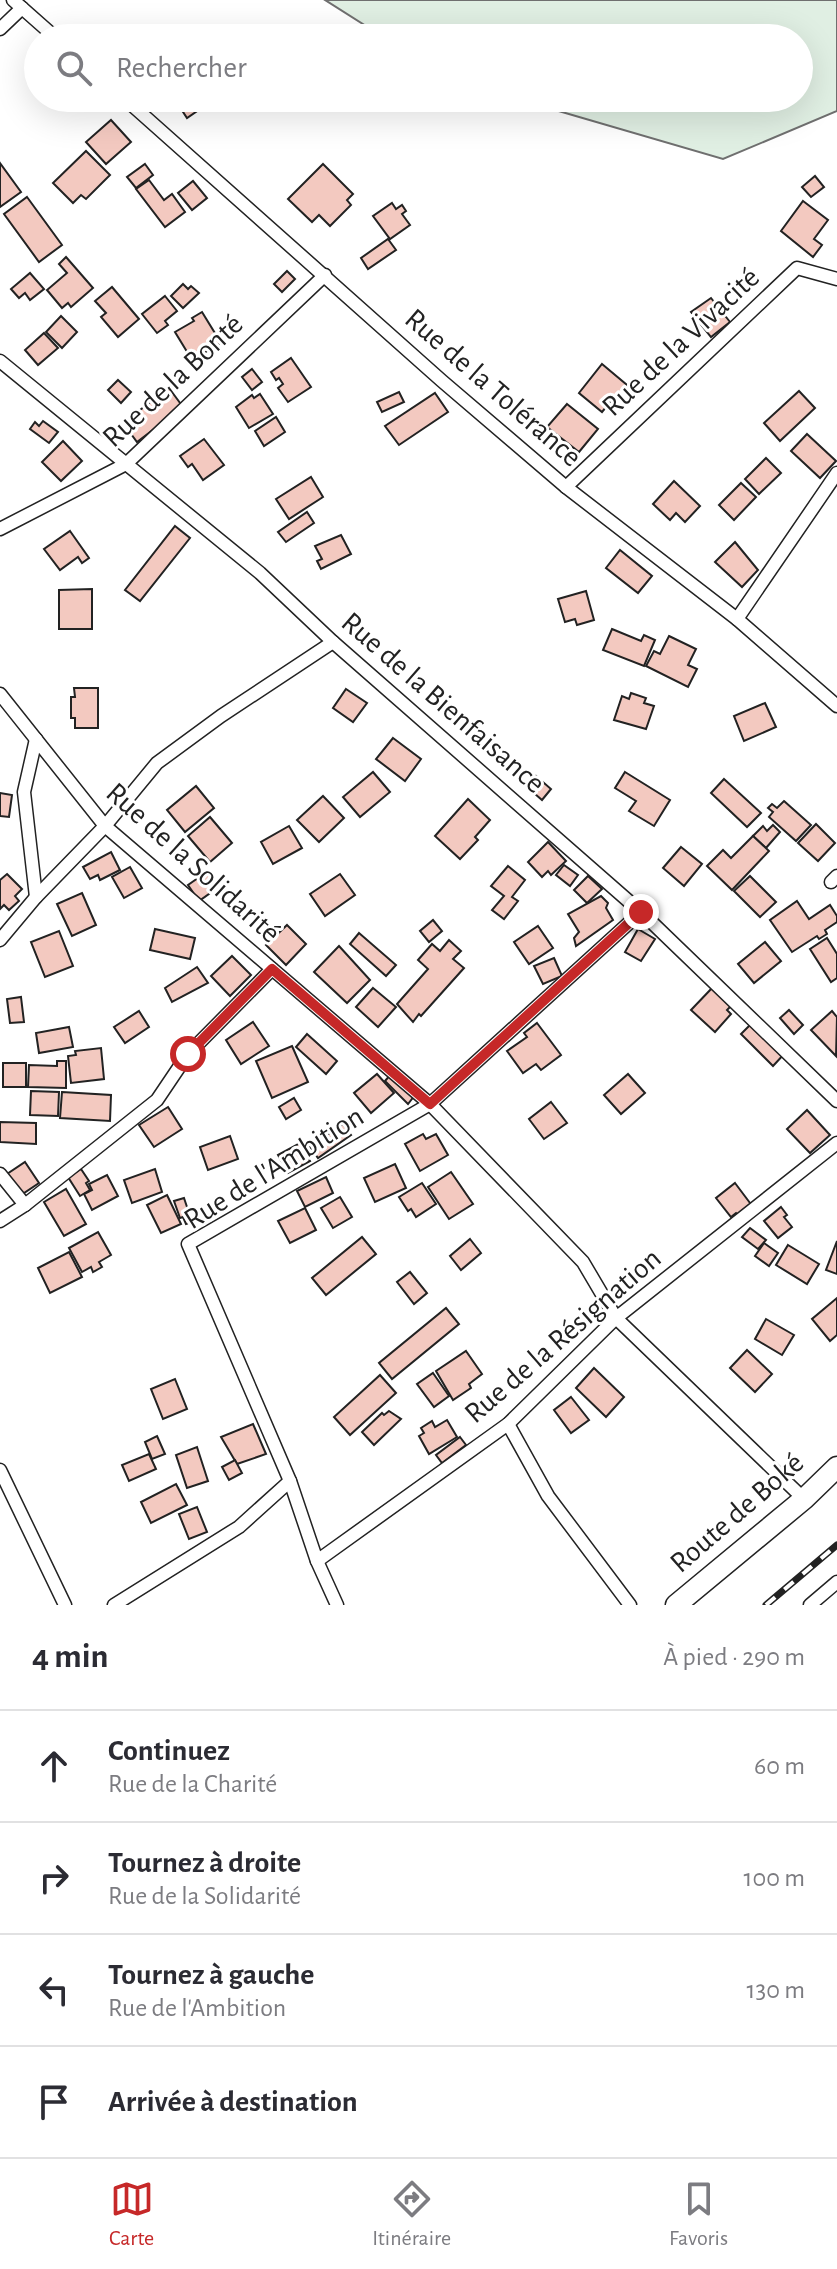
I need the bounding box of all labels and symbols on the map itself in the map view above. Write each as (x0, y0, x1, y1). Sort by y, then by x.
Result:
street label: Rue de la Vivacité (597, 262, 765, 422)
street label: Rue de la Tolérance (399, 303, 587, 473)
street label: Rue de la Bonté (97, 309, 249, 453)
street label: Rue de la Bienfaisance (336, 607, 550, 799)
street label: Rue de la Solidarité (100, 777, 286, 949)
route end (623, 894, 659, 930)
route start (170, 1036, 206, 1072)
street label: Rue de l'Ambition (179, 1101, 369, 1235)
street label: Rue de la Résignation (459, 1243, 667, 1429)
street label: Route de Boké (665, 1447, 809, 1579)

